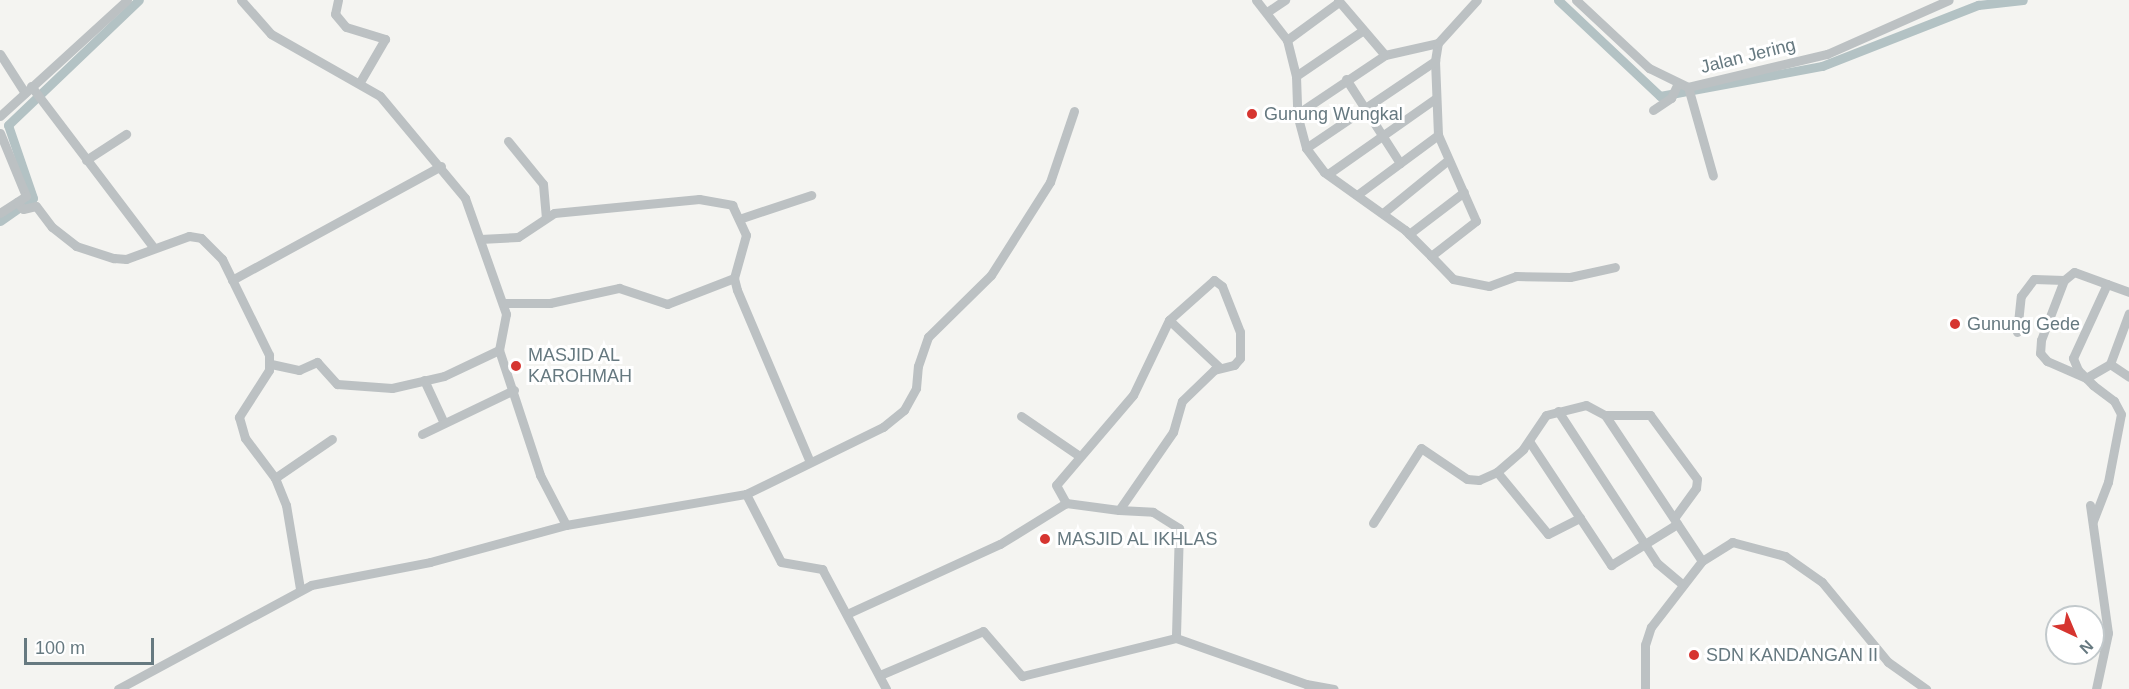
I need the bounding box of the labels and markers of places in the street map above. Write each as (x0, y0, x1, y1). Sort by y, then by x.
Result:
place label: Gunung Wungkal (1264, 103, 1403, 125)
marker: Gunung Wungkal (1245, 107, 1259, 121)
place label: Gunung Gede (1967, 313, 2080, 335)
marker: Gunung Gede (1948, 317, 1962, 331)
place label: MASJID AL KAROHMAH (528, 345, 632, 388)
marker: MASJID AL KAROHMAH (509, 359, 523, 373)
place label: MASJID AL IKHLAS (1057, 528, 1219, 550)
marker: MASJID AL IKHLAS (1038, 532, 1052, 546)
place label: SDN KANDANGAN II (1706, 644, 1878, 666)
marker: SDN KANDANGAN II (1687, 648, 1701, 662)

